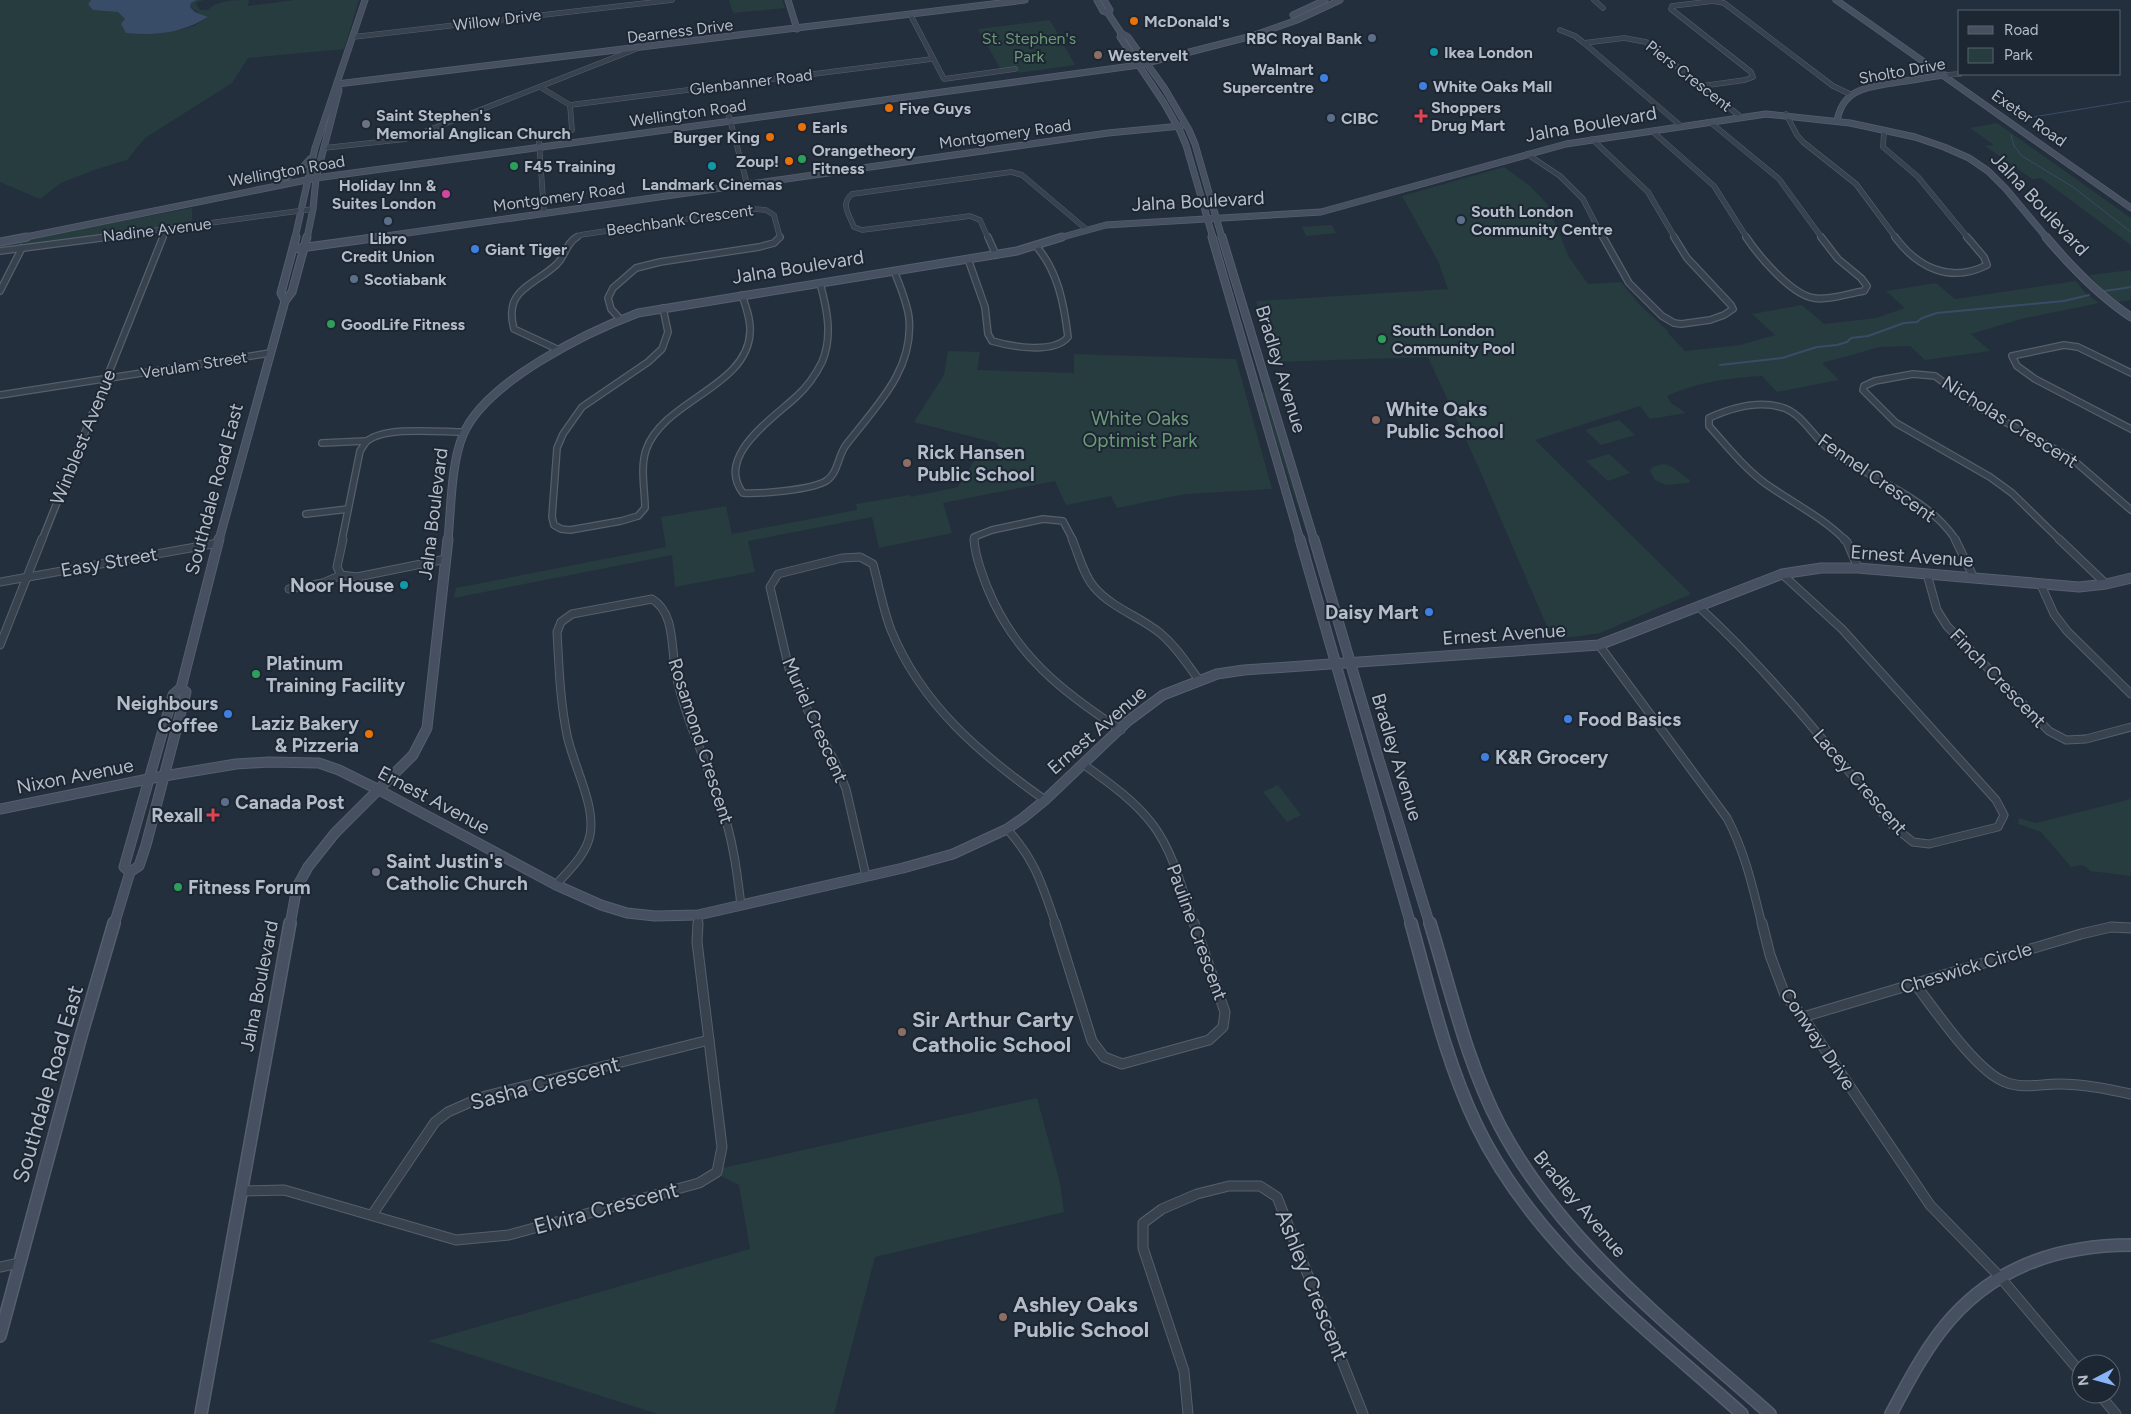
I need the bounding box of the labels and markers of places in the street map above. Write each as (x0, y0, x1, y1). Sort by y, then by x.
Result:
place label: McDonald's (1144, 12, 1230, 31)
marker: McDonald's (1128, 15, 1140, 27)
place label: RBC Royal Bank (1246, 29, 1362, 48)
marker: RBC Royal Bank (1366, 32, 1378, 44)
place label: Ikea London (1444, 43, 1533, 62)
place label: Westervelt (1108, 46, 1189, 65)
marker: Ikea London (1428, 46, 1440, 58)
marker: Westervelt (1092, 49, 1104, 61)
place label: Walmart Supercentre (1223, 60, 1314, 97)
marker: Walmart Supercentre (1318, 72, 1330, 84)
place label: White Oaks Mall (1433, 77, 1552, 96)
marker: White Oaks Mall (1417, 80, 1429, 92)
place label: Shoppers Drug Mart (1431, 98, 1506, 135)
place label: Five Guys (899, 99, 972, 118)
marker: Five Guys (883, 102, 895, 114)
place label: Saint Stephen's Memorial Anglican Church (376, 106, 571, 143)
place label: CIBC (1341, 109, 1379, 128)
marker: Shoppers Drug Mart (1415, 110, 1427, 122)
marker: CIBC (1325, 112, 1337, 124)
marker: Saint Stephen's Memorial Anglican Church (360, 118, 372, 130)
place label: Earls (812, 118, 848, 137)
marker: Earls (796, 121, 808, 133)
place label: Burger King (673, 128, 760, 147)
marker: Burger King (764, 131, 776, 143)
place label: Orangetheory Fitness (812, 141, 917, 178)
place label: Zoup! (736, 152, 779, 171)
marker: Orangetheory Fitness (796, 153, 808, 165)
marker: Zoup! (783, 155, 795, 167)
place label: F45 Training (524, 157, 616, 176)
marker: F45 Training (508, 160, 520, 172)
marker: Landmark Cinemas (706, 160, 718, 172)
place label: Landmark Cinemas (642, 175, 783, 194)
place label: Holiday Inn & Suites London (332, 176, 437, 213)
marker: Holiday Inn & Suites London (440, 188, 452, 200)
place label: South London Community Centre (1471, 202, 1613, 239)
marker: South London Community Centre (1455, 214, 1467, 226)
marker: Libro Credit Union (382, 215, 394, 227)
place label: Libro Credit Union (341, 229, 435, 266)
place label: Giant Tiger (485, 240, 567, 259)
marker: Giant Tiger (469, 243, 481, 255)
place label: Scotiabank (364, 270, 447, 289)
marker: Scotiabank (348, 273, 360, 285)
place label: GoodLife Fitness (341, 315, 465, 334)
marker: GoodLife Fitness (325, 318, 337, 330)
place label: South London Community Pool (1392, 321, 1515, 358)
marker: South London Community Pool (1376, 333, 1388, 345)
place label: White Oaks Public School (1386, 398, 1504, 443)
marker: White Oaks Public School (1370, 414, 1382, 426)
place label: Rick Hansen Public School (917, 441, 1035, 486)
marker: Rick Hansen Public School (901, 457, 913, 469)
place label: Noor House (290, 574, 394, 597)
marker: Noor House (398, 579, 410, 591)
place label: Daisy Mart (1325, 601, 1419, 624)
marker: Daisy Mart (1423, 606, 1435, 618)
place label: Platinum Training Facility (266, 652, 405, 697)
marker: Platinum Training Facility (250, 668, 262, 680)
place label: Neighbours Coffee (116, 692, 218, 737)
marker: Neighbours Coffee (222, 708, 234, 720)
place label: Food Basics (1578, 708, 1681, 731)
place label: Laziz Bakery & Pizzeria (251, 712, 359, 757)
marker: Food Basics (1562, 713, 1574, 725)
marker: Laziz Bakery & Pizzeria (363, 728, 375, 740)
place label: K&R Grocery (1495, 746, 1608, 769)
marker: K&R Grocery (1479, 751, 1491, 763)
place label: Canada Post (235, 791, 345, 814)
marker: Canada Post (219, 796, 231, 808)
place label: Rexall (151, 804, 203, 827)
marker: Rexall (207, 809, 219, 821)
place label: Saint Justin's Catholic Church (386, 850, 528, 895)
marker: Saint Justin's Catholic Church (370, 866, 382, 878)
place label: Fitness Forum (188, 876, 311, 899)
marker: Fitness Forum (172, 881, 184, 893)
place label: Sir Arthur Carty Catholic School (912, 1006, 1074, 1058)
marker: Sir Arthur Carty Catholic School (896, 1026, 908, 1038)
place label: Ashley Oaks Public School (1013, 1291, 1149, 1343)
marker: Ashley Oaks Public School (997, 1311, 1009, 1323)

